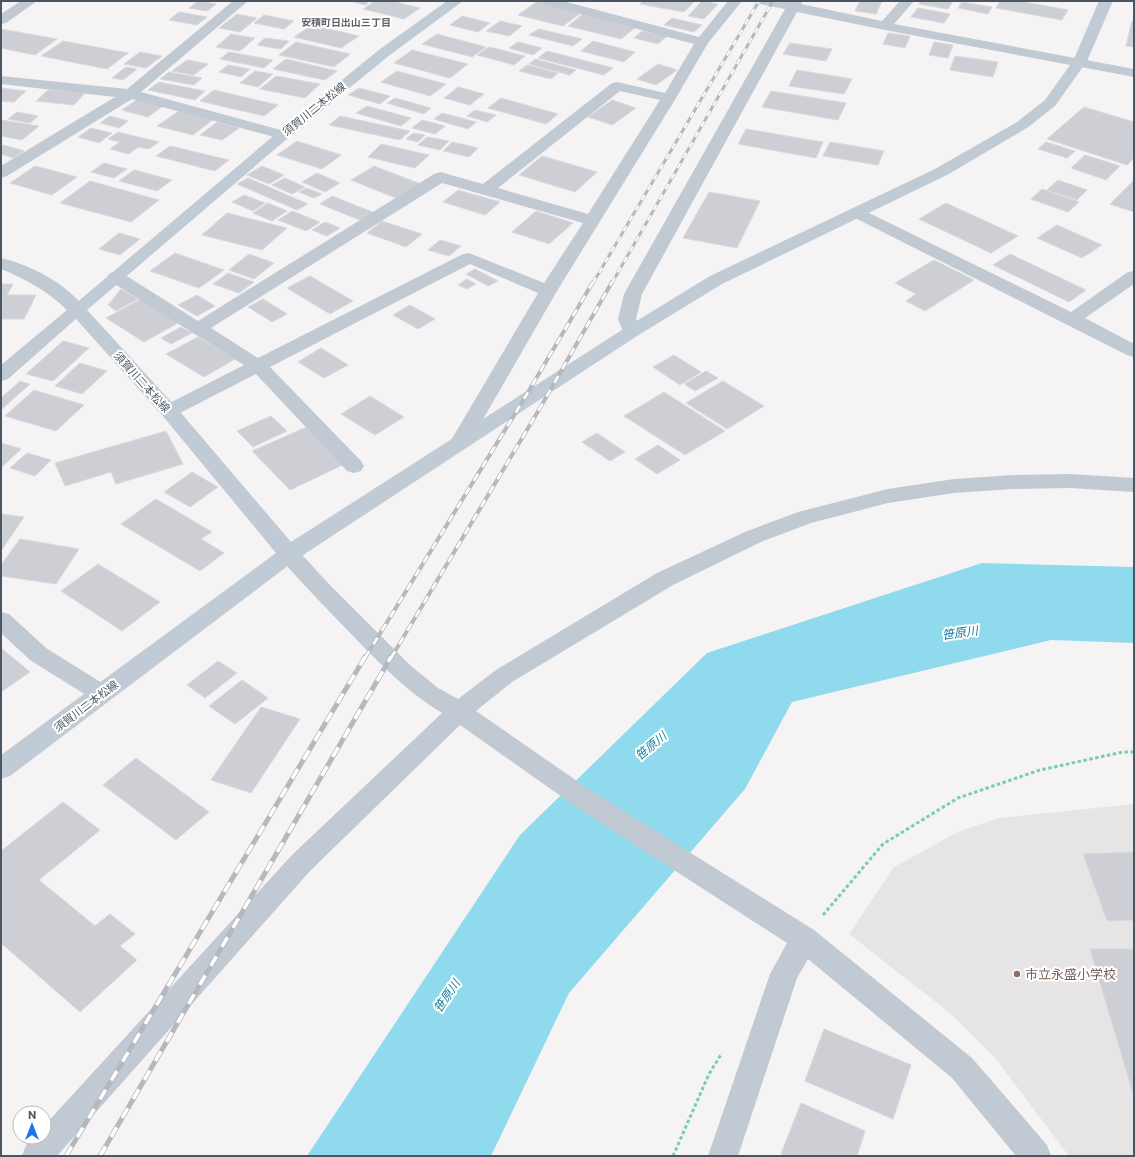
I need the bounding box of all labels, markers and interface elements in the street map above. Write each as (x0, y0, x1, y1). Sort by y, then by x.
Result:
district label: 安積町日出山三丁目 (301, 16, 391, 28)
street label: 須賀川二本松線 (280, 79, 348, 138)
street label: 須賀川二本松線 (112, 349, 173, 415)
water label: 笹原川 (941, 622, 981, 641)
street label: 須賀川二本松線 (51, 677, 120, 734)
water label: 笹原川 (632, 727, 670, 762)
place label: 市立永盛小学校 (1025, 966, 1116, 982)
marker: 市立永盛小学校 (1012, 969, 1022, 979)
water label: 笹原川 (430, 975, 463, 1014)
north arrow (12, 1105, 52, 1145)
text: N (28, 1108, 36, 1121)

